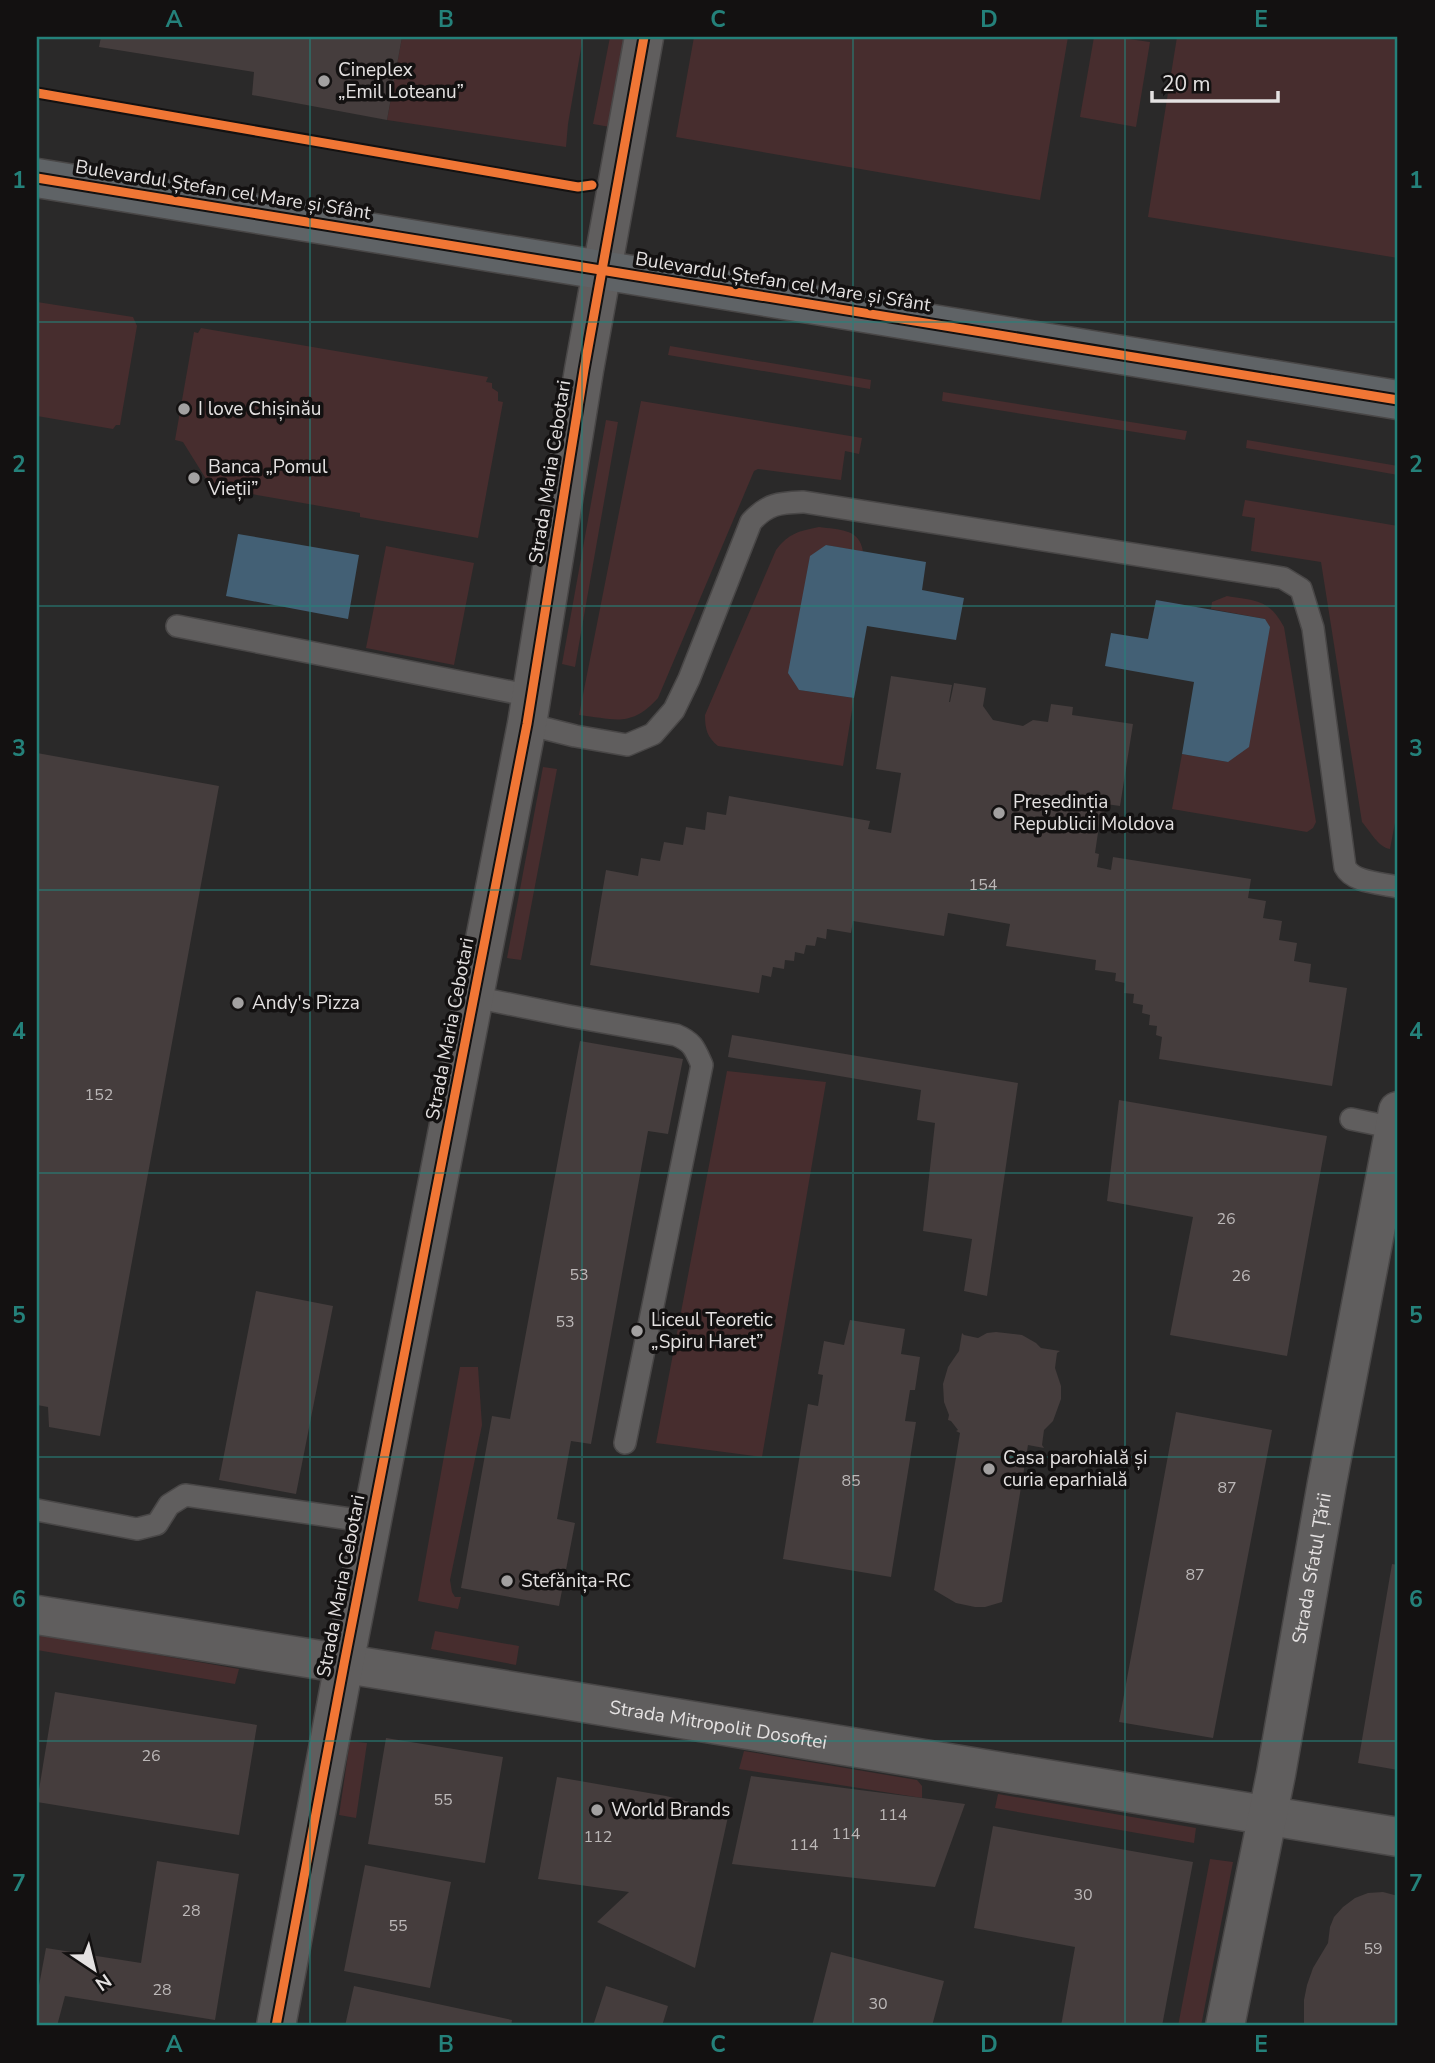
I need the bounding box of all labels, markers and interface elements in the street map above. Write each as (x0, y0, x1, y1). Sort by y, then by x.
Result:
text: A (165, 4, 183, 35)
text: B (438, 4, 454, 35)
text: C (710, 4, 726, 35)
text: D (980, 4, 998, 35)
text: E (1254, 4, 1268, 35)
place label: Cineplex „Emil Loteanu” (338, 57, 464, 105)
scale bar (1152, 60, 1278, 104)
text: 20 m (1162, 70, 1211, 98)
marker: Cineplex „Emil Loteanu” (316, 73, 332, 89)
street label: Bulevardul Ștefan cel Mare și Sfânt (73, 154, 373, 226)
text: 1 (12, 165, 26, 196)
text: 1 (1409, 165, 1423, 196)
street label: Bulevardul Ștefan cel Mare și Sfânt (633, 246, 933, 318)
street label: Strada Maria Cebotari (523, 378, 577, 566)
place label: I love Chișinău (198, 396, 321, 422)
marker: I love Chișinău (176, 401, 192, 417)
text: 2 (12, 449, 26, 480)
text: 2 (1409, 449, 1423, 480)
place label: Banca „Pomul Vieții” (207, 454, 328, 502)
marker: Banca „Pomul Vieții” (186, 470, 202, 486)
text: 3 (12, 733, 26, 764)
text: 3 (1409, 733, 1423, 764)
place label: Președinția Republicii Moldova (1013, 789, 1174, 837)
marker: Președinția Republicii Moldova (991, 805, 1007, 821)
house number: 154 (969, 874, 998, 896)
street label: Strada Maria Cebotari (420, 936, 480, 1122)
place label: Andy's Pizza (252, 990, 360, 1016)
marker: Andy's Pizza (230, 995, 246, 1011)
text: 4 (12, 1016, 26, 1047)
text: 4 (1409, 1016, 1423, 1047)
house number: 152 (85, 1084, 113, 1106)
house number: 26 (1216, 1208, 1236, 1230)
house number: 53 (569, 1264, 589, 1286)
house number: 26 (1231, 1265, 1251, 1287)
text: 5 (12, 1300, 26, 1331)
text: 5 (1409, 1300, 1423, 1331)
place label: Liceul Teoretic „Spiru Haret” (651, 1307, 773, 1355)
house number: 53 (555, 1311, 575, 1333)
marker: Liceul Teoretic „Spiru Haret” (629, 1323, 645, 1339)
place label: Casa parohială și curia eparhială (1003, 1445, 1147, 1493)
marker: Casa parohială și curia eparhială (981, 1461, 997, 1477)
house number: 85 (841, 1470, 861, 1492)
house number: 87 (1217, 1477, 1237, 1499)
street label: Strada Sfatul Țării (1286, 1491, 1338, 1646)
street label: Strada Maria Cebotari (311, 1493, 371, 1679)
house number: 87 (1185, 1564, 1205, 1586)
place label: Stefănița-RC (521, 1568, 631, 1594)
marker: Stefănița-RC (499, 1573, 515, 1589)
text: 6 (12, 1584, 26, 1615)
text: 6 (1409, 1584, 1423, 1615)
street label: Strada Mitropolit Dosoftei (607, 1694, 829, 1756)
house number: 26 (141, 1745, 161, 1767)
house number: 55 (433, 1789, 453, 1811)
place label: World Brands (611, 1797, 730, 1823)
marker: World Brands (589, 1802, 605, 1818)
house number: 114 (879, 1804, 908, 1826)
house number: 114 (832, 1823, 861, 1845)
house number: 112 (584, 1826, 612, 1848)
house number: 114 (790, 1834, 819, 1856)
text: 7 (12, 1868, 26, 1899)
text: 7 (1409, 1868, 1423, 1899)
house number: 30 (1073, 1884, 1093, 1906)
house number: 28 (181, 1900, 201, 1922)
house number: 55 (388, 1915, 408, 1937)
north arrow (60, 1934, 130, 2004)
house number: 59 (1363, 1938, 1383, 1960)
text: N (90, 1967, 116, 1997)
house number: 28 (152, 1979, 172, 2001)
house number: 30 (868, 1993, 888, 2015)
text: A (165, 2029, 183, 2060)
text: B (438, 2029, 454, 2060)
text: C (710, 2029, 726, 2060)
text: D (980, 2029, 998, 2060)
text: E (1254, 2029, 1268, 2060)

